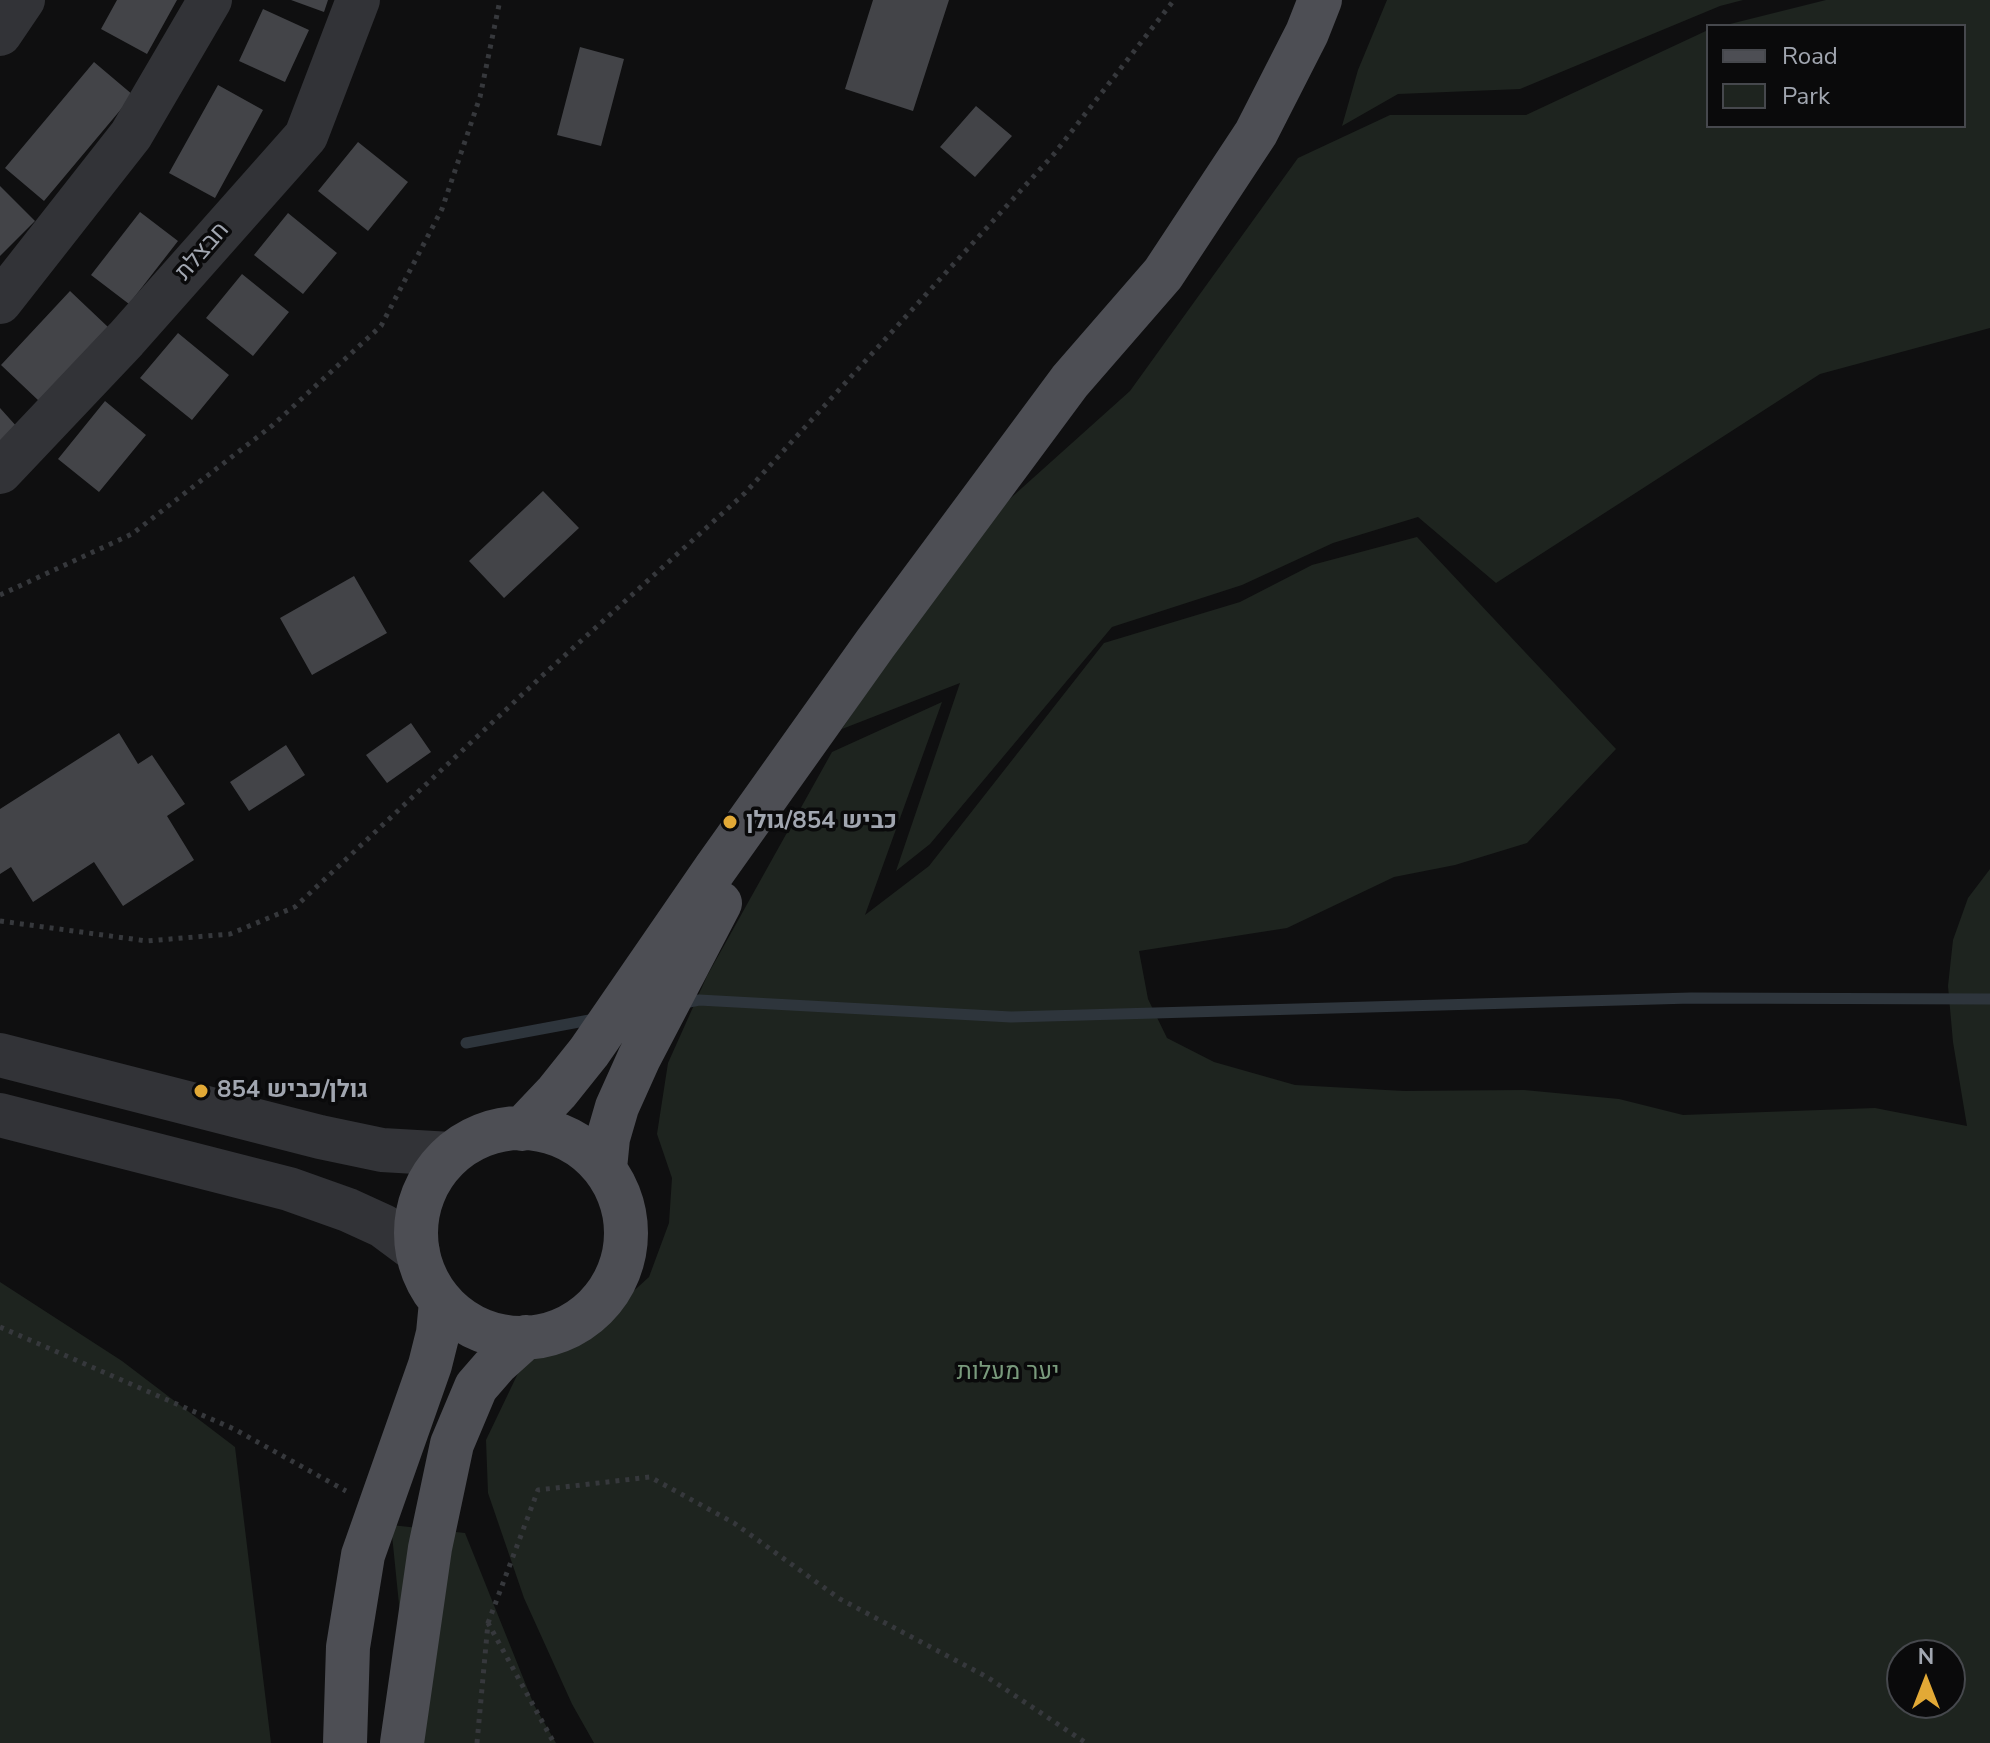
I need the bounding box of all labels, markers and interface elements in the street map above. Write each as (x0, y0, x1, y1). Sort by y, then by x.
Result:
legend (1706, 24, 1966, 128)
text: Road (1782, 40, 1838, 72)
text: Park (1782, 80, 1830, 112)
street label: חבצלת (170, 217, 236, 287)
place label: כביש 854/גולן (746, 808, 897, 836)
marker: כביש 854/גולן (721, 813, 739, 831)
place label: גולן/כביש 854 (217, 1077, 368, 1105)
marker: גולן/כביש 854 (192, 1082, 210, 1100)
park label: יער מעלות (957, 1359, 1059, 1387)
north arrow (1886, 1639, 1966, 1719)
text: N (1918, 1642, 1934, 1672)

